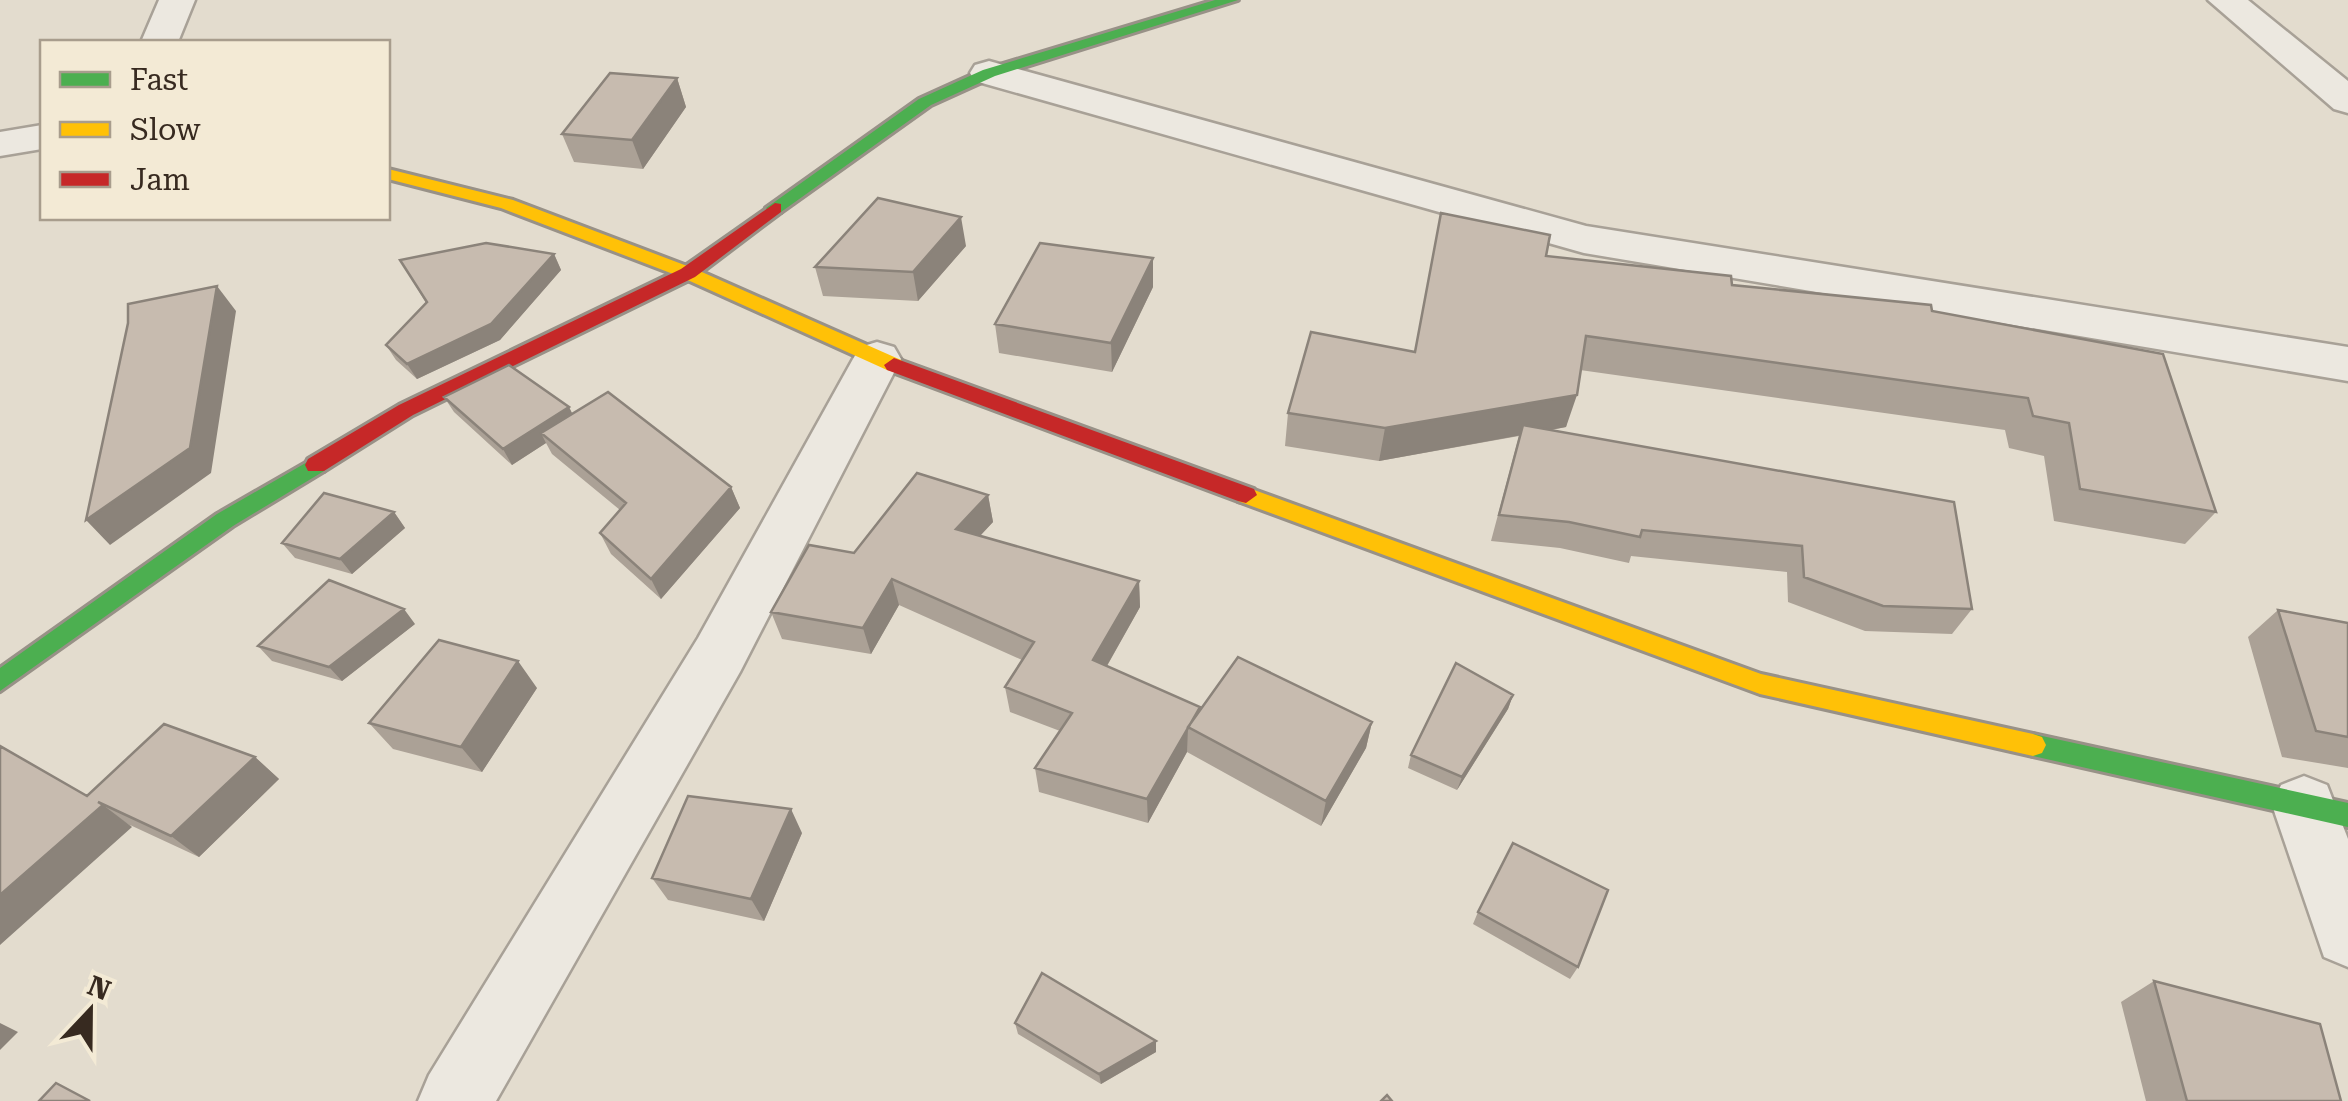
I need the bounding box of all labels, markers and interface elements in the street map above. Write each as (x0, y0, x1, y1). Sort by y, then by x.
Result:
legend (40, 40, 390, 220)
text: Fast (130, 62, 188, 97)
text: Slow (130, 112, 201, 147)
text: Jam (130, 162, 190, 197)
north arrow (40, 961, 140, 1061)
text: N (83, 969, 115, 1008)

